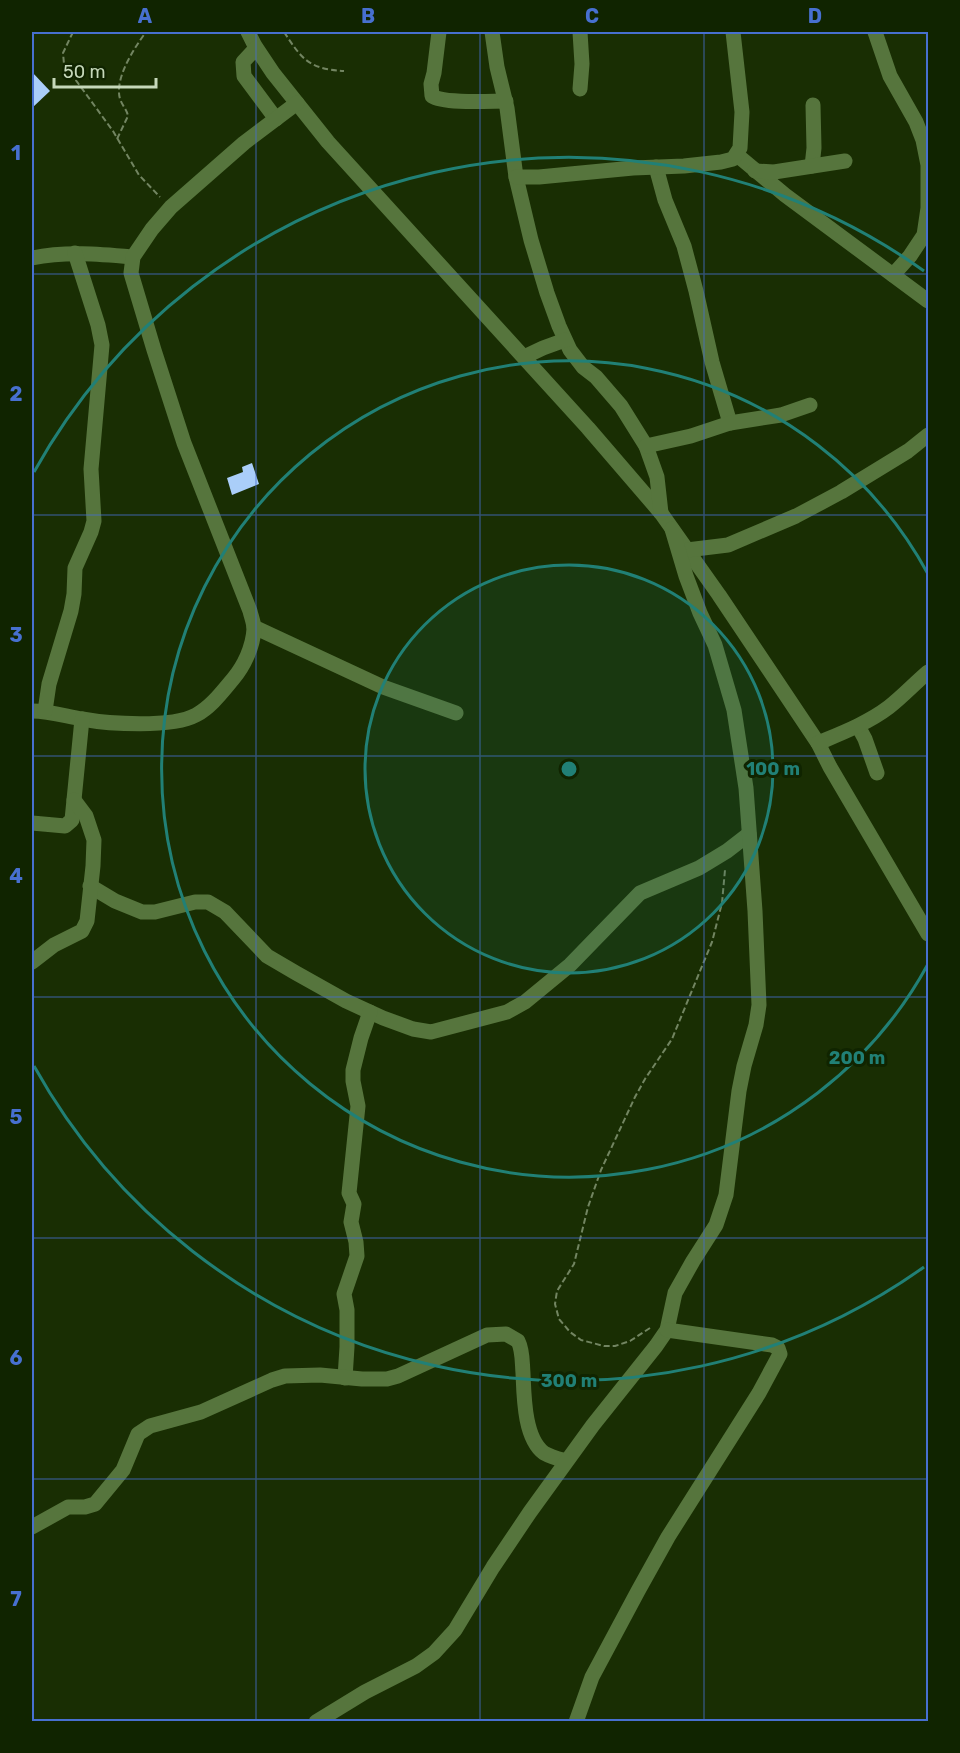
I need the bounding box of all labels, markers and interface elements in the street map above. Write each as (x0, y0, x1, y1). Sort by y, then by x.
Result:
text: A (138, 4, 153, 28)
text: B (361, 4, 375, 28)
text: C (585, 4, 599, 28)
text: D (808, 4, 822, 28)
scale bar (54, 51, 156, 89)
text: 50 m (63, 61, 106, 83)
text: 1 (11, 141, 21, 165)
text: 2 (10, 382, 23, 406)
text: 3 (9, 623, 23, 647)
text: 100 m (746, 758, 800, 780)
centre of rings (559, 759, 579, 779)
text: 4 (9, 864, 23, 888)
text: 200 m (829, 1047, 885, 1069)
text: 5 (10, 1105, 23, 1129)
text: 6 (9, 1346, 23, 1370)
text: 300 m (541, 1370, 597, 1392)
text: 7 (10, 1587, 22, 1611)

